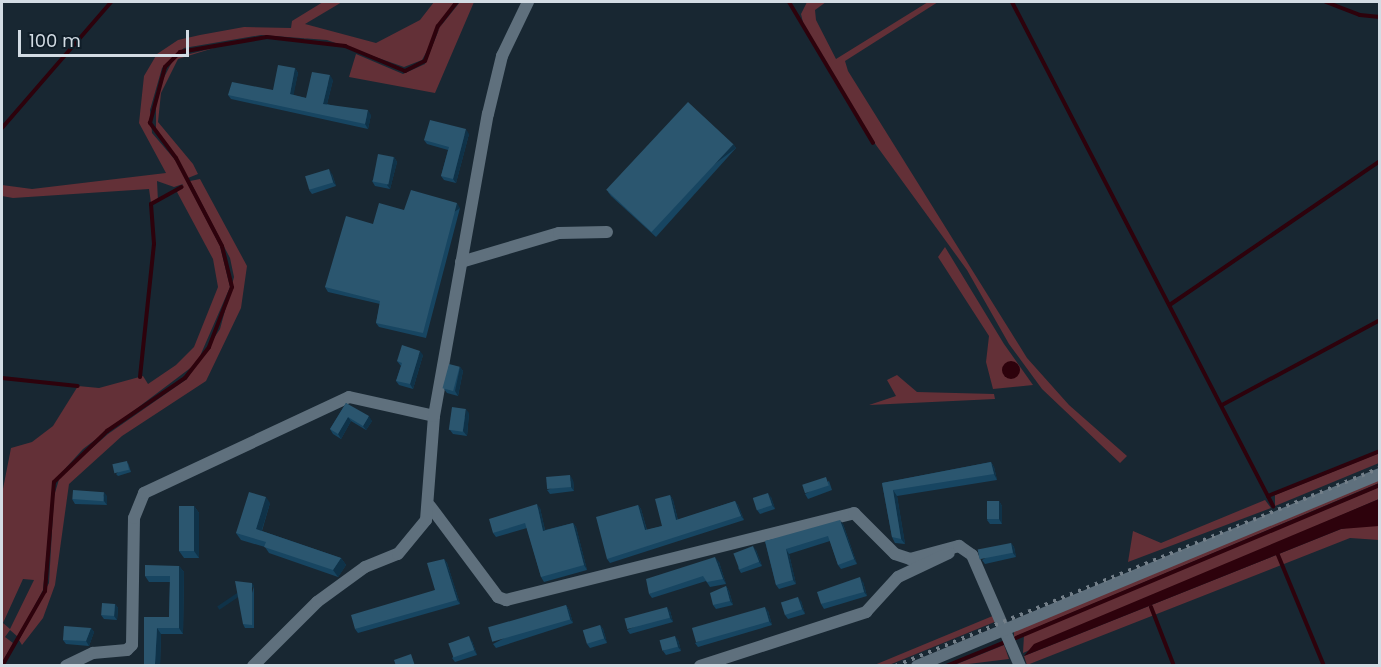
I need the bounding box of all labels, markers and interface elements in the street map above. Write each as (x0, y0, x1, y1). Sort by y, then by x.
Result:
scale bar (21, 18, 192, 56)
text: 100 m (29, 28, 81, 53)

